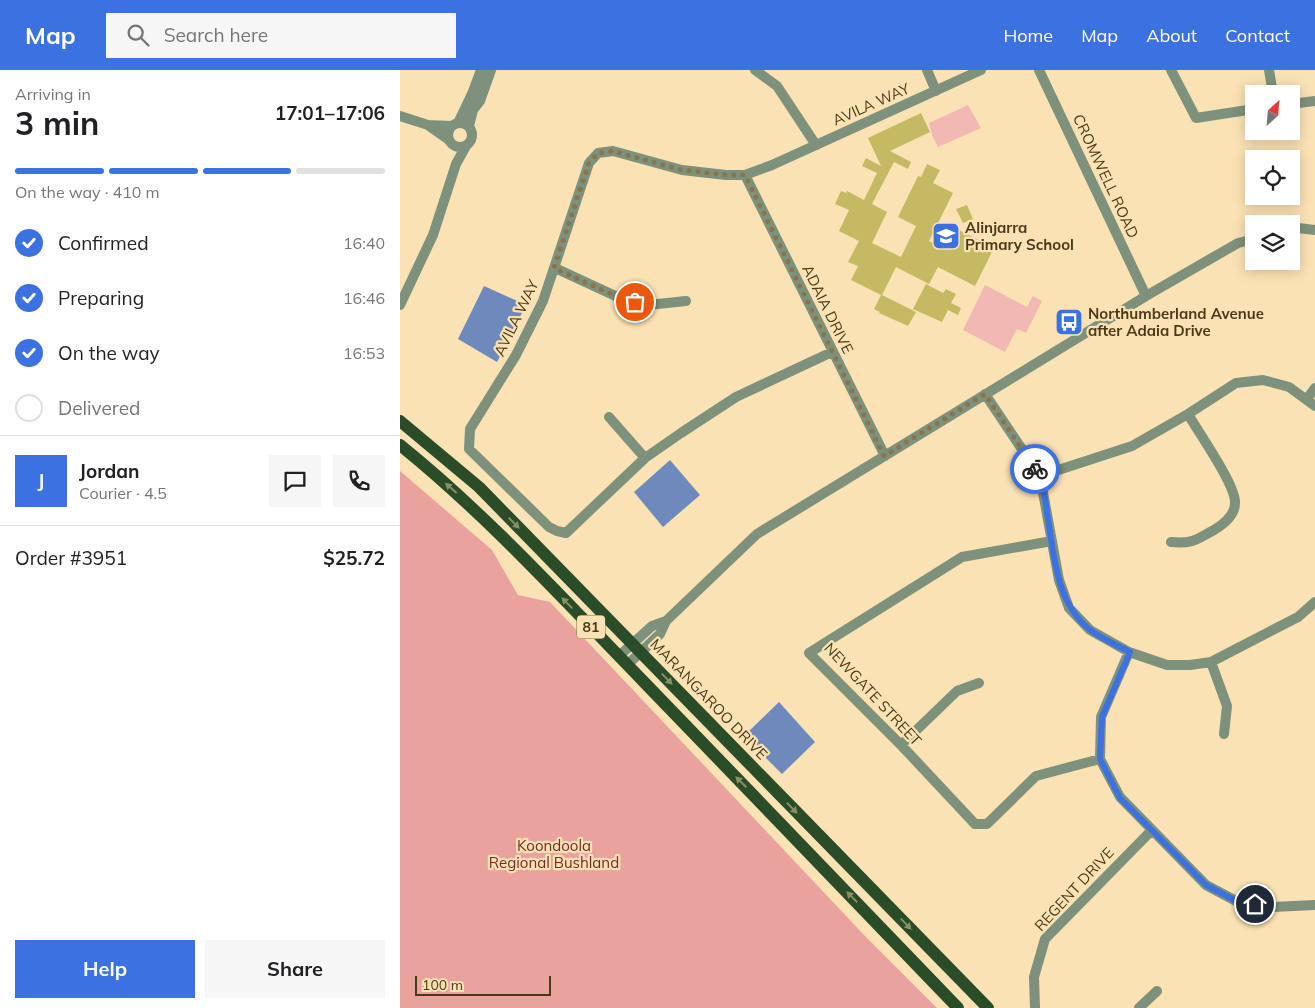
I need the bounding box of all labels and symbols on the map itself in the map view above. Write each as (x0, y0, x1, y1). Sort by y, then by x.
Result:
street label: AVILA WAY (830, 78, 913, 129)
north arrow (1245, 85, 1300, 140)
street label: CROMWELL ROAD (1069, 111, 1143, 241)
place label: Alinjarra Primary School (965, 218, 1074, 254)
school or university icon: Alinjarra Primary School (931, 221, 961, 251)
street label: ADAIA DRIVE (798, 261, 858, 357)
street label: AVILA WAY (489, 276, 543, 359)
pin (614, 281, 656, 323)
place label: Northumberland Avenue after Adaia Drive (1088, 304, 1264, 340)
bus stop icon: Northumberland Avenue after Adaia Drive (1054, 307, 1084, 337)
courier (1010, 444, 1060, 494)
one-way arrow (446, 482, 458, 494)
one-way arrow (508, 517, 520, 529)
one-way arrow (561, 597, 573, 609)
road number: 81 (577, 616, 605, 638)
street label: MARANGAROO DRIVE (646, 635, 772, 763)
street label: NEWGATE STREET (820, 638, 926, 750)
one-way arrow (661, 672, 673, 684)
one-way arrow (735, 776, 747, 788)
one-way arrow (786, 801, 798, 813)
park label: Koondoola Regional Bushland (489, 836, 619, 872)
street label: REGENT DRIVE (1030, 843, 1118, 935)
pin (1234, 883, 1276, 925)
one-way arrow (846, 891, 858, 903)
one-way arrow (900, 918, 912, 930)
scale bar (415, 973, 551, 996)

